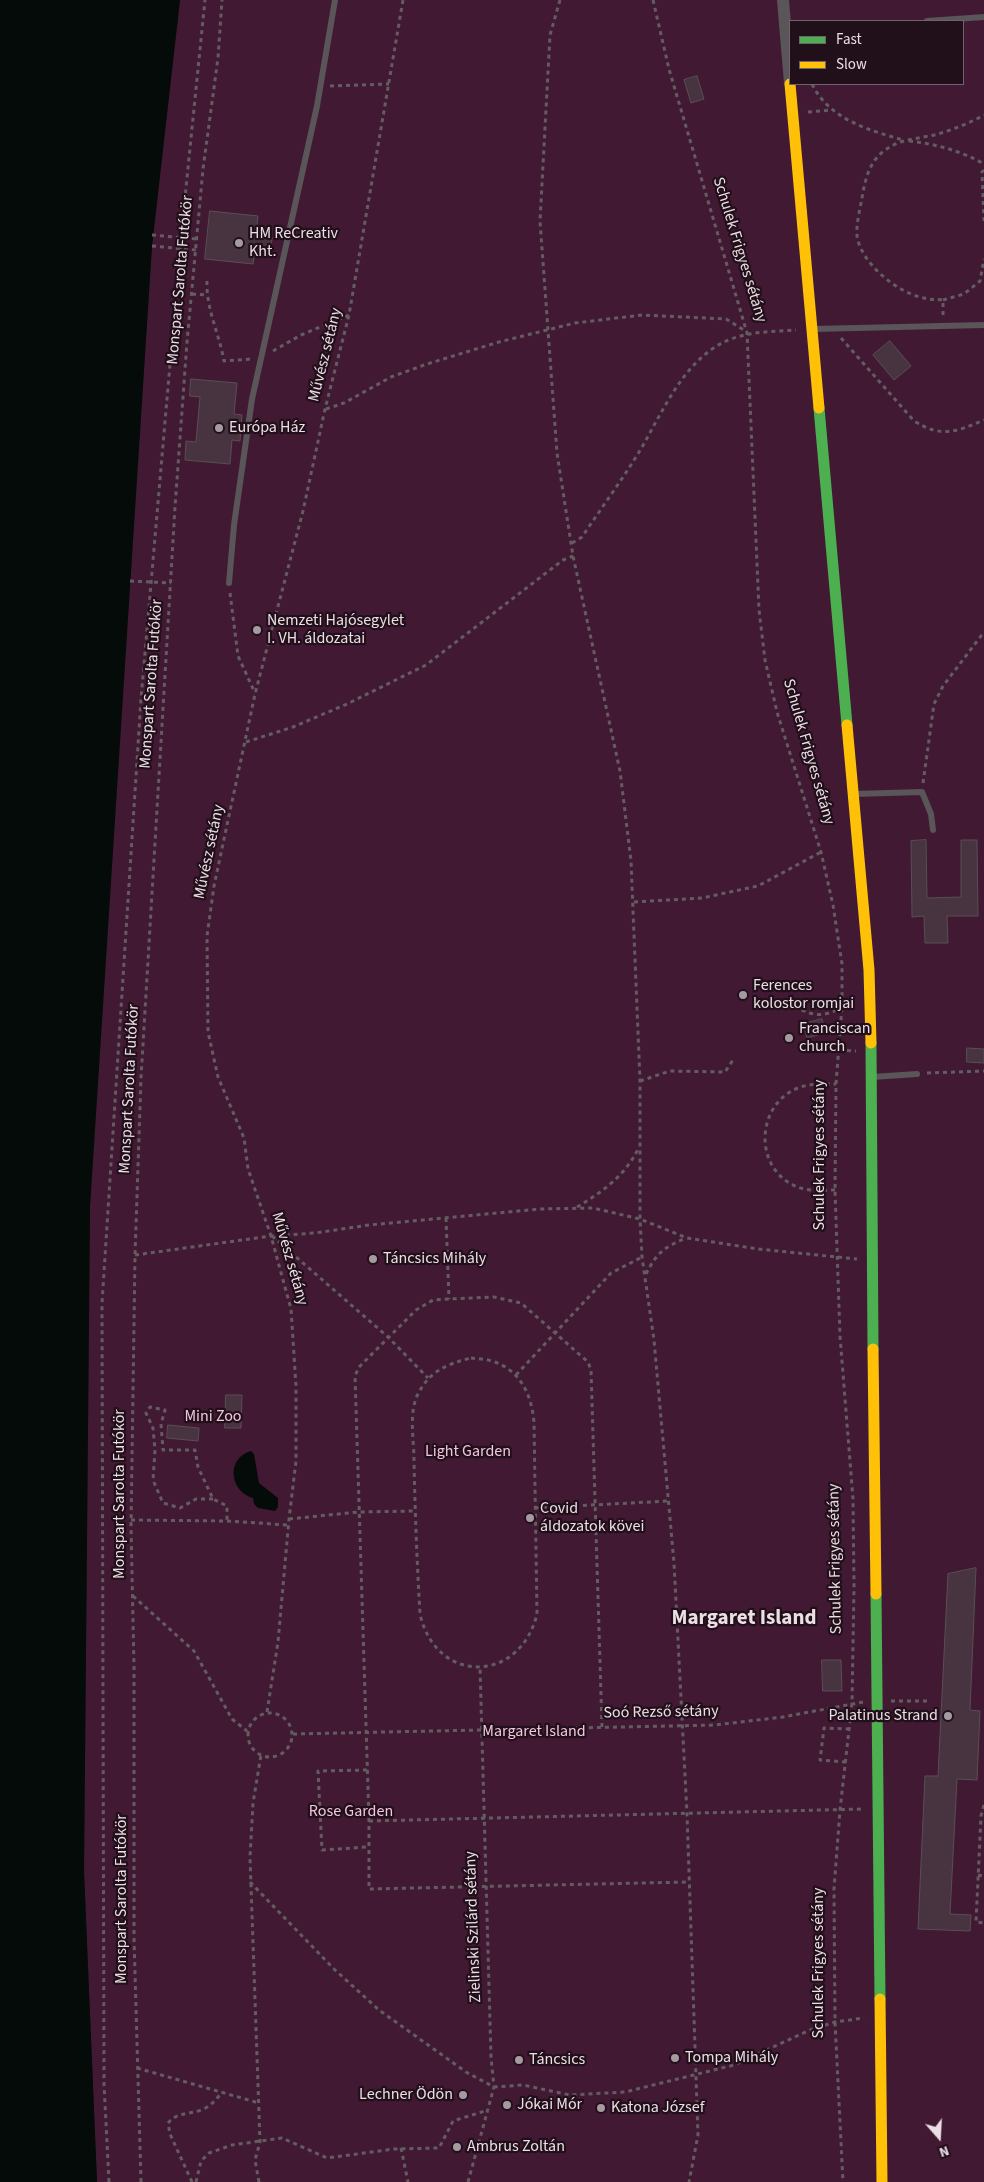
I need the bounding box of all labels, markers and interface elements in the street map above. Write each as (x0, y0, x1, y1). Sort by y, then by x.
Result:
legend (789, 20, 964, 85)
text: Fast (836, 29, 862, 50)
text: Slow (836, 54, 867, 75)
street label: Schulek Frigyes sétány (708, 175, 770, 325)
street label: Monspart Sarolta Futókör (164, 195, 198, 365)
place label: HM ReCreativ Kht. (249, 224, 338, 262)
marker: HM ReCreativ Kht. (233, 237, 245, 249)
street label: Művész sétány (305, 306, 347, 404)
place label: Európa Ház (229, 418, 305, 438)
marker: Európa Ház (213, 422, 225, 434)
street label: Monspart Sarolta Futókör (137, 599, 167, 769)
place label: Nemzeti Hajósegylet I. VH. áldozatai (267, 611, 404, 649)
marker: Nemzeti Hajósegylet I. VH. áldozatai (251, 624, 263, 636)
street label: Schulek Frigyes sétány (778, 677, 838, 827)
street label: Művész sétány (191, 803, 229, 901)
place label: Ferences kolostor romjai (753, 976, 854, 1014)
marker: Ferences kolostor romjai (737, 989, 749, 1001)
street label: Monspart Sarolta Futókör (116, 1004, 144, 1174)
place label: Franciscan church (799, 1019, 870, 1057)
marker: Franciscan church (783, 1032, 795, 1044)
street label: Schulek Frigyes sétány (810, 1080, 830, 1230)
street label: Művész sétány (267, 1210, 311, 1308)
place label: Táncsics Mihály (383, 1249, 486, 1269)
marker: Táncsics Mihály (367, 1253, 379, 1265)
park label: Mini Zoo (184, 1407, 242, 1427)
street label: Monspart Sarolta Futókör (110, 1409, 130, 1579)
park label: Light Garden (425, 1442, 511, 1462)
street label: Schulek Frigyes sétány (825, 1483, 847, 1635)
place label: Covid áldozatok kövei (540, 1499, 644, 1537)
marker: Covid áldozatok kövei (524, 1512, 536, 1524)
district label: Margaret Island (672, 1606, 816, 1632)
street label: Soó Rezső sétány (603, 1702, 719, 1724)
place label: Palatinus Strand (828, 1706, 938, 1726)
marker: Palatinus Strand (942, 1710, 954, 1722)
park label: Margaret Island (482, 1722, 586, 1742)
park label: Rose Garden (309, 1802, 393, 1822)
street label: Monspart Sarolta Futókör (112, 1814, 132, 1984)
street label: Zielinski Szilárd sétány (462, 1851, 486, 2003)
street label: Schulek Frigyes sétány (809, 1888, 829, 2038)
place label: Tompa Mihály (685, 2048, 778, 2068)
place label: Táncsics (529, 2050, 585, 2070)
marker: Tompa Mihály (669, 2052, 681, 2064)
marker: Táncsics (513, 2054, 525, 2066)
place label: Lechner Ödön (359, 2085, 453, 2105)
marker: Lechner Ödön (457, 2089, 469, 2101)
place label: Jókai Mór (517, 2095, 582, 2115)
place label: Katona József (611, 2098, 704, 2118)
marker: Jókai Mór (501, 2099, 513, 2111)
marker: Katona József (595, 2102, 607, 2114)
north arrow (914, 2112, 964, 2162)
place label: Ambrus Zoltán (467, 2137, 565, 2157)
text: N (936, 2140, 952, 2162)
marker: Ambrus Zoltán (451, 2141, 463, 2153)

